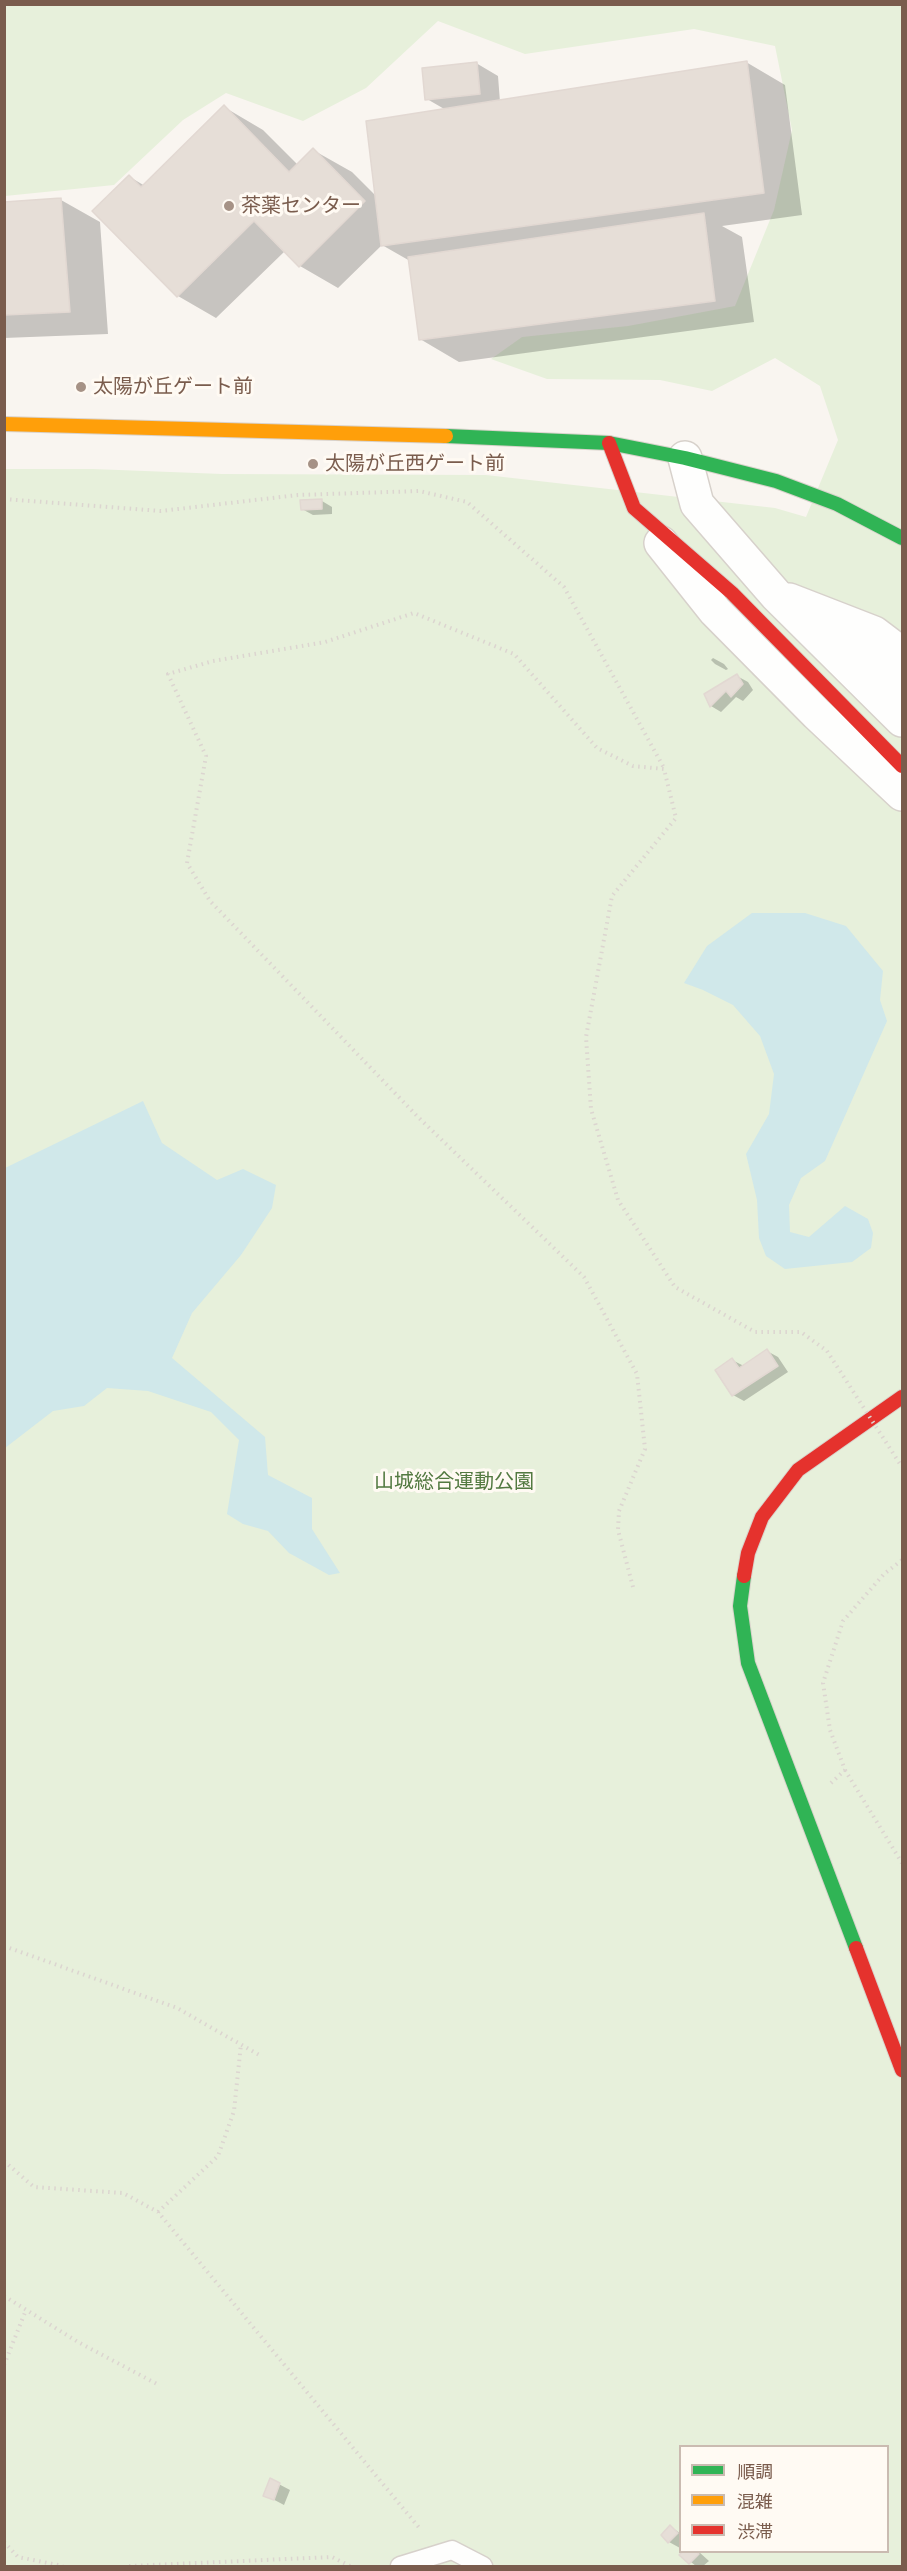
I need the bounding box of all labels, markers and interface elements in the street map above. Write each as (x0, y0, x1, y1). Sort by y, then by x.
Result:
place label: 茶薬センター (241, 194, 361, 218)
marker: 茶薬センター (222, 199, 236, 213)
place label: 太陽が丘ゲート前 (93, 375, 253, 399)
marker: 太陽が丘ゲート前 (74, 380, 88, 394)
place label: 太陽が丘西ゲート前 (325, 452, 505, 476)
marker: 太陽が丘西ゲート前 (306, 457, 320, 471)
park label: 山城総合運動公園 (374, 1470, 534, 1494)
legend (679, 2445, 889, 2553)
text: 順調 (737, 2462, 773, 2482)
text: 混雑 (737, 2492, 773, 2512)
text: 渋滞 (737, 2522, 773, 2542)

